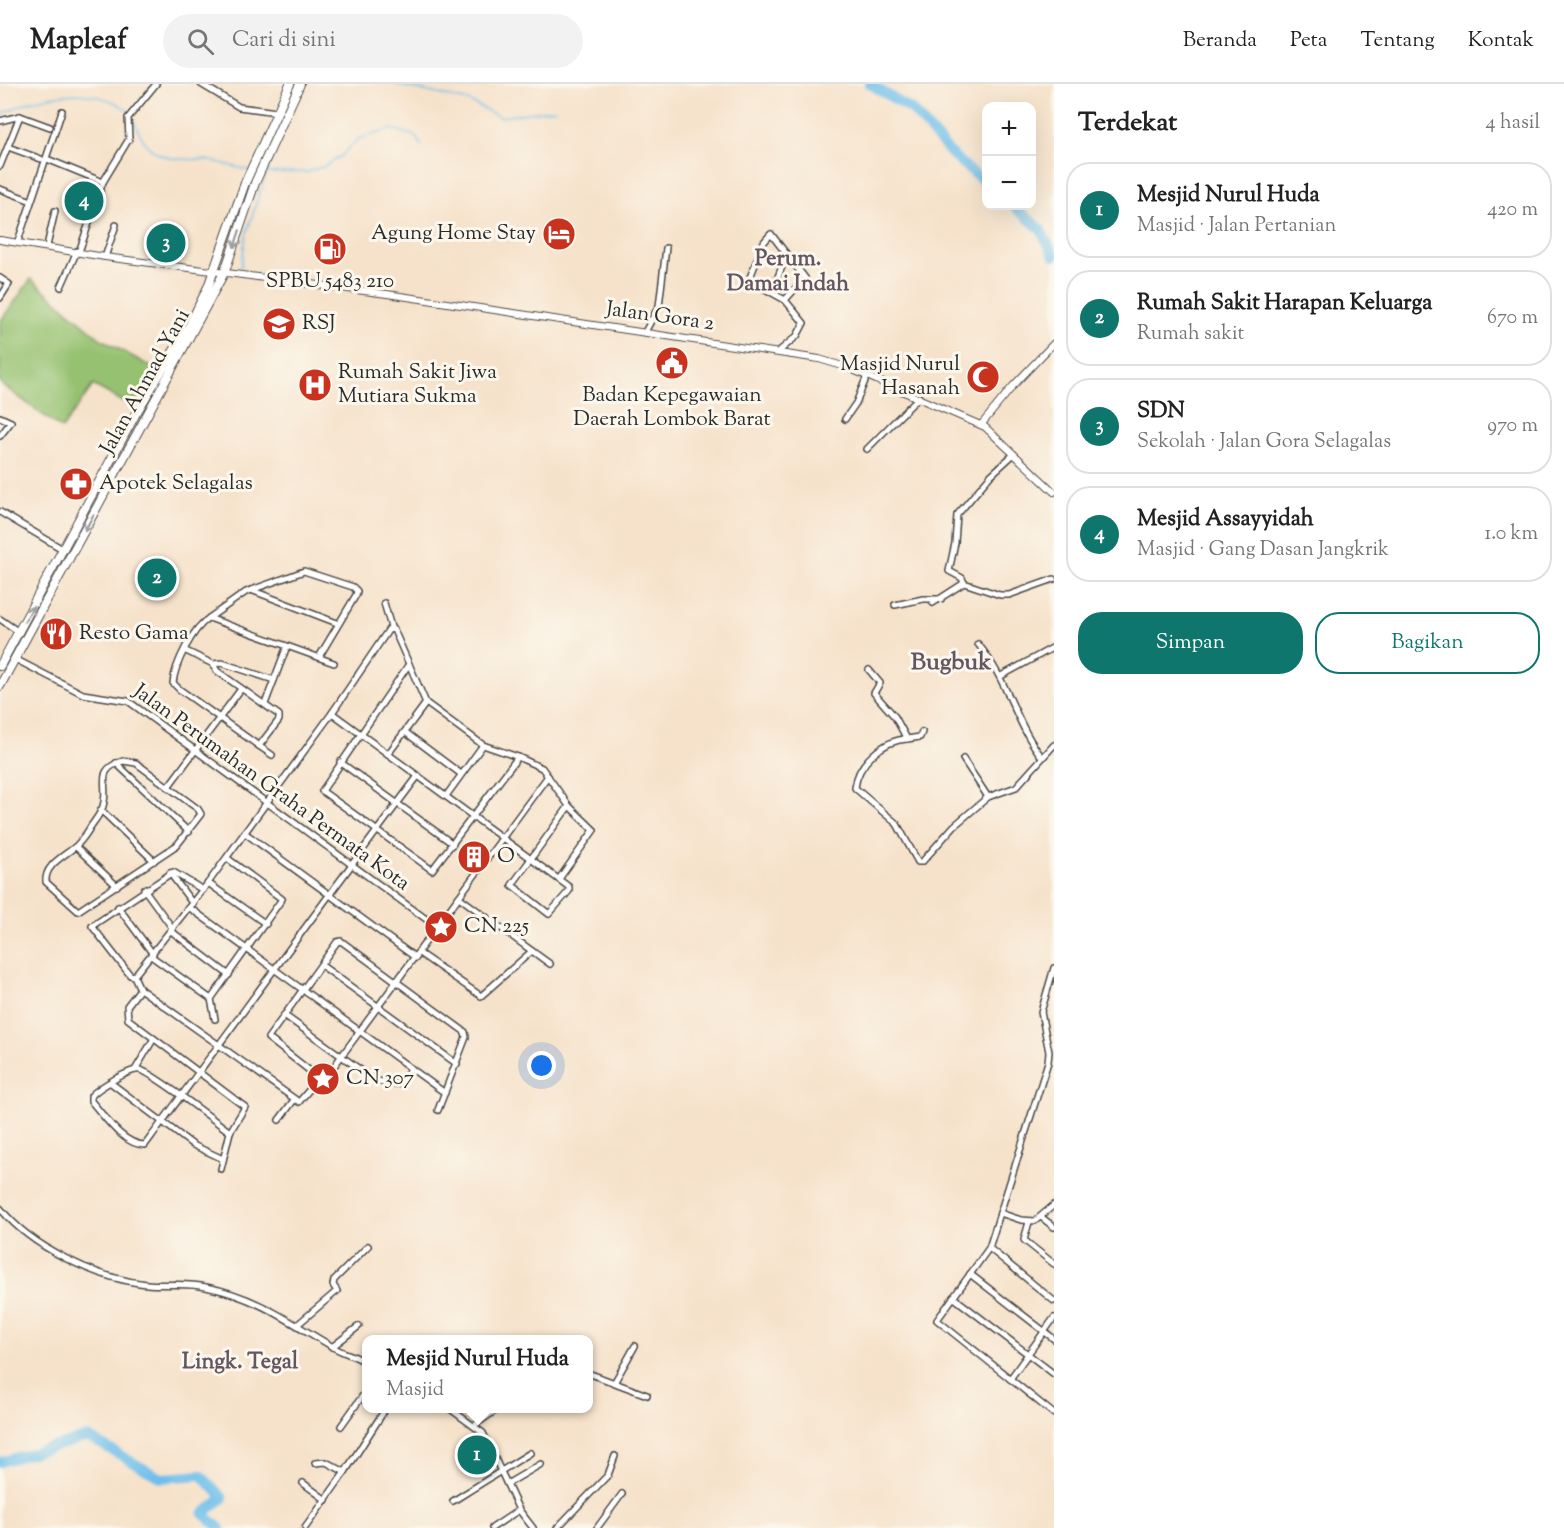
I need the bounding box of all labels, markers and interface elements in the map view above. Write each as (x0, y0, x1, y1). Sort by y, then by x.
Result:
search box (163, 14, 583, 68)
text: Mapleaf (30, 21, 127, 61)
icon: search (184, 25, 217, 58)
text: Cari di sini (232, 25, 336, 57)
text: Beranda (1183, 26, 1257, 56)
text: Peta (1290, 26, 1328, 56)
text: Tentang (1361, 26, 1435, 56)
text: Kontak (1468, 26, 1534, 56)
map controls (982, 102, 1036, 210)
button: + (982, 102, 1036, 156)
text: Terdekat (1078, 105, 1177, 142)
text: 4 hasil (1486, 109, 1540, 138)
button: − (982, 156, 1036, 210)
pin: 4 (64, 178, 104, 224)
text: Mesjid Nurul Huda (1137, 180, 1320, 212)
text: 1 (1096, 196, 1103, 225)
text: 420 m (1487, 196, 1538, 225)
text: Masjid · Jalan Pertanian (1137, 212, 1336, 241)
hotel icon: Agung Home Stay (541, 216, 577, 252)
place label: Agung Home Stay (371, 219, 537, 249)
pin: 3 (146, 220, 186, 266)
one-way arrow (230, 229, 241, 248)
fuel station icon: SPBU 5483 210 (312, 231, 348, 267)
district label: Perum. Damai Indah (727, 244, 849, 301)
place label: SPBU 5483 210 (266, 267, 394, 297)
text: Rumah Sakit Harapan Keluarga (1137, 288, 1432, 320)
street label: Jalan Gora 2 (603, 294, 716, 339)
street label: Jalan Ahmad Yani (93, 304, 198, 461)
text: 2 (1095, 304, 1104, 333)
text: 670 m (1487, 304, 1538, 333)
school or university icon: RSJ (261, 306, 297, 342)
place label: RSJ (302, 309, 335, 339)
text: Rumah sakit (1137, 320, 1244, 349)
public building icon: Badan Kepegawaian Daerah Lombok Barat (654, 345, 690, 381)
place label: Masjid Nurul Hasanah (840, 350, 960, 404)
place label: Rumah Sakit Jiwa Mutiara Sukma (338, 358, 497, 412)
mosque icon: Masjid Nurul Hasanah (965, 359, 1001, 395)
hospital icon: Rumah Sakit Jiwa Mutiara Sukma (297, 367, 333, 403)
place label: Badan Kepegawaian Daerah Lombok Barat (573, 381, 771, 435)
text: SDN (1137, 396, 1185, 428)
text: 3 (1095, 412, 1104, 441)
text: 970 m (1487, 412, 1538, 441)
text: Sekolah · Jalan Gora Selagalas (1137, 428, 1391, 457)
pharmacy icon: Apotek Selagalas (58, 466, 94, 502)
place label: Apotek Selagalas (99, 469, 253, 499)
text: Mesjid Assayyidah (1137, 504, 1314, 536)
one-way arrow (83, 514, 94, 532)
text: 4 (1094, 520, 1105, 549)
text: 1.0 km (1484, 520, 1538, 549)
text: Masjid · Gang Dasan Jangkrik (1137, 536, 1389, 565)
pin: 2 (138, 556, 176, 600)
one-way arrow (23, 606, 35, 623)
button: Simpan (1078, 612, 1303, 674)
button: Bagikan (1315, 612, 1540, 674)
restaurant icon: Resto Gama (38, 616, 74, 652)
place label: Resto Gama (79, 619, 189, 649)
district label: Bugbuk (911, 646, 992, 680)
street label: Jalan Perumahan Graha Permata Kota (126, 677, 416, 899)
building icon: O (456, 839, 492, 875)
place label: O (497, 842, 515, 872)
place icon: CN 225 (423, 909, 459, 945)
place label: CN 225 (464, 912, 529, 942)
your location (527, 1051, 556, 1080)
place icon: CN 307 (305, 1061, 341, 1097)
place label: CN 307 (346, 1064, 415, 1094)
popup (362, 1335, 593, 1413)
text: Mesjid Nurul Huda (386, 1344, 569, 1376)
district label: Lingk. Tegal (182, 1347, 299, 1379)
text: Masjid (386, 1376, 444, 1405)
pin: 1 (458, 1432, 496, 1478)

